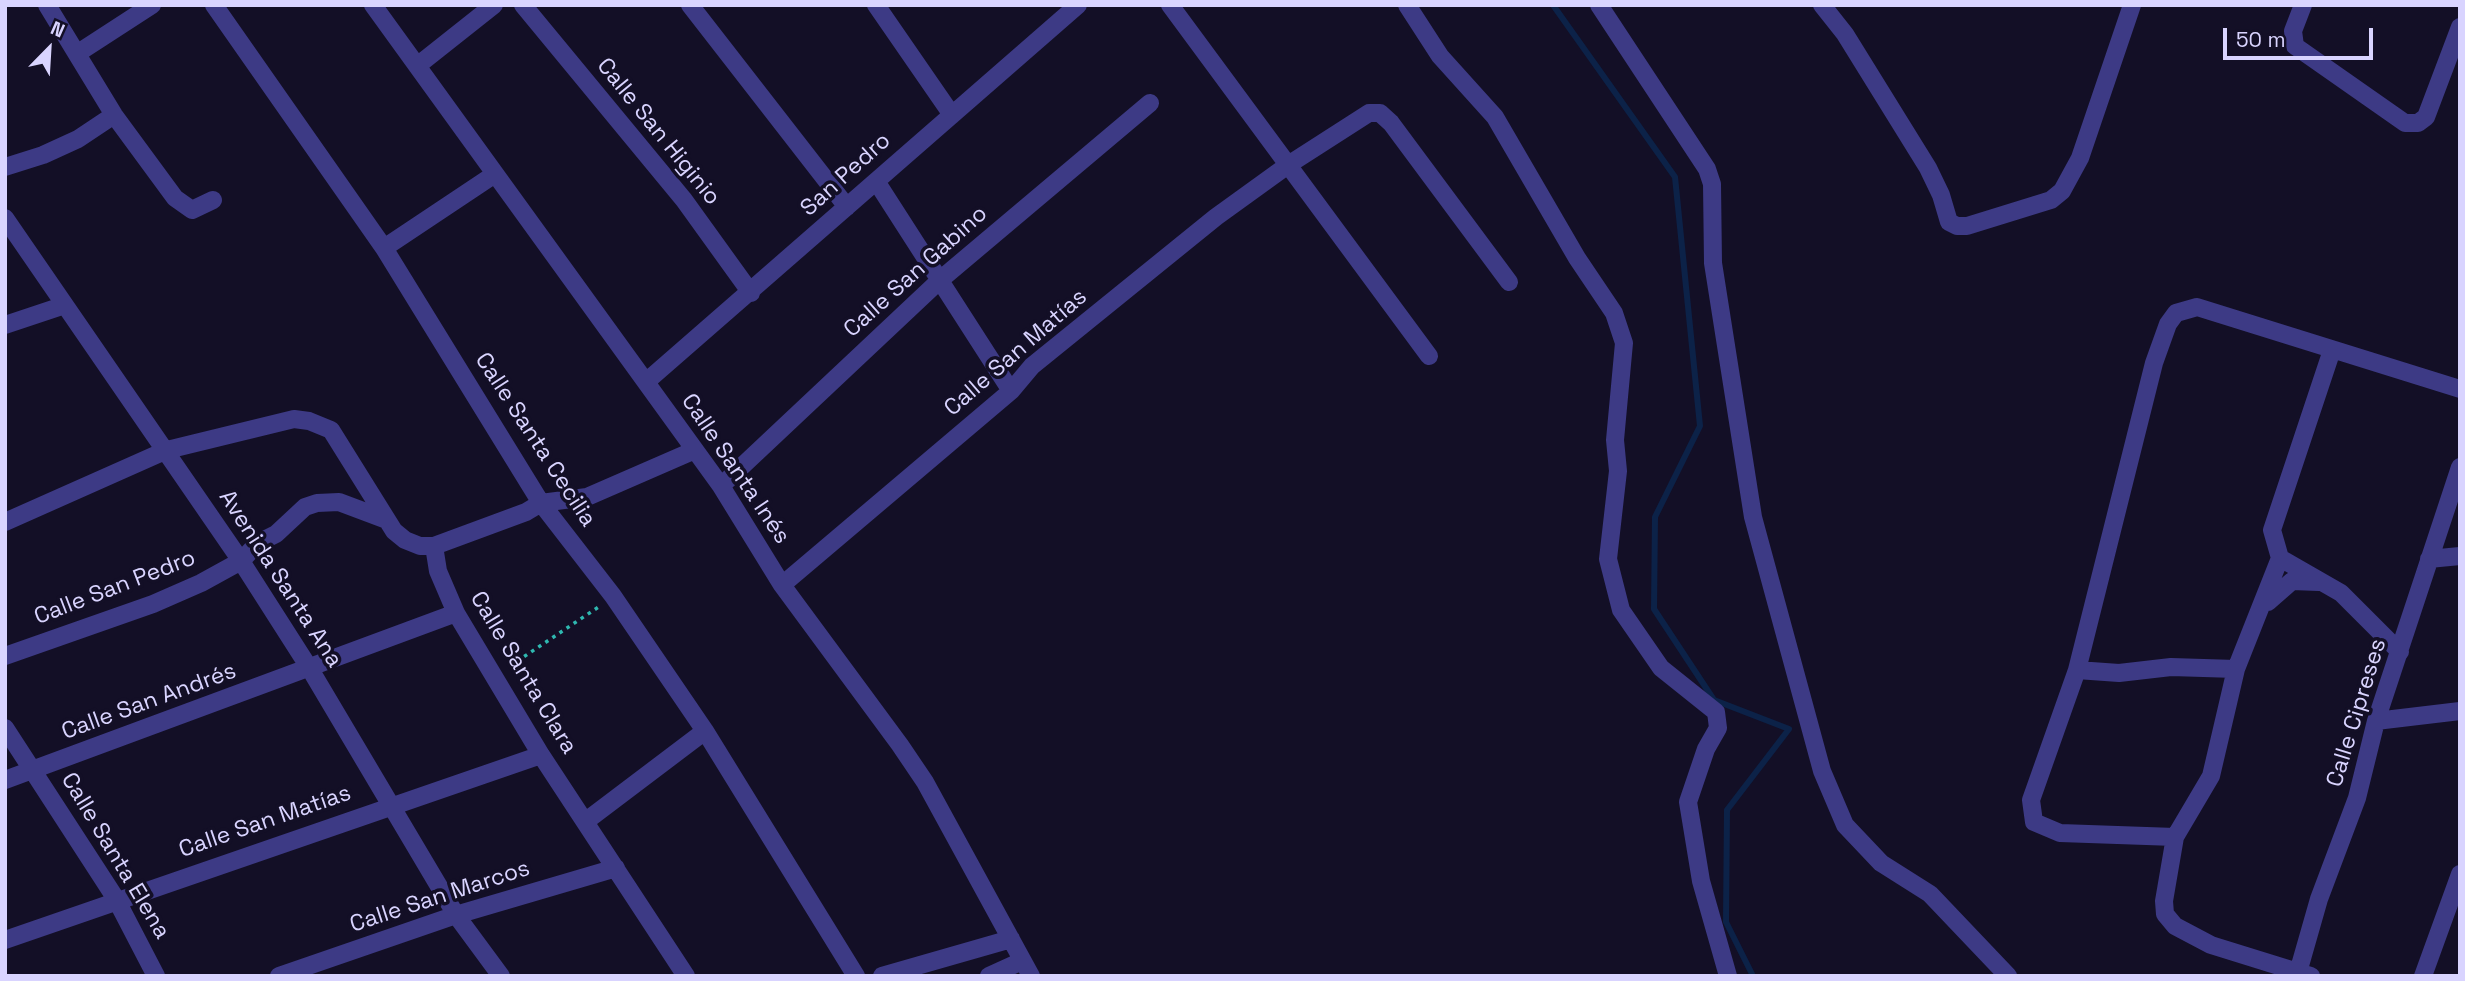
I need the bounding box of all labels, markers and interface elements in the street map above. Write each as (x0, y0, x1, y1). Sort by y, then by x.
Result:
north arrow (14, 14, 84, 84)
scale bar (2227, 14, 2378, 58)
text: N (47, 15, 69, 43)
text: 50 m (2236, 26, 2286, 53)
street label: Calle San Higinio (590, 53, 726, 211)
street label: San Pedro (795, 127, 897, 223)
street label: Calle San Gabino (839, 200, 993, 344)
street label: Calle San Matías (939, 284, 1093, 422)
street label: Calle Santa Cecilia (468, 348, 602, 532)
street label: Calle Santa Inés (675, 389, 795, 549)
street label: Avenida Santa Ana (212, 485, 348, 673)
street label: Calle San Pedro (30, 545, 200, 631)
street label: Calle Santa Clara (464, 587, 582, 759)
street label: Calle Cipreses (2321, 635, 2393, 791)
street label: Calle San Andrés (58, 658, 240, 746)
street label: Calle Santa Elena (54, 768, 176, 944)
street label: Calle San Matías (175, 780, 355, 864)
street label: Calle San Marcos (347, 855, 533, 939)

